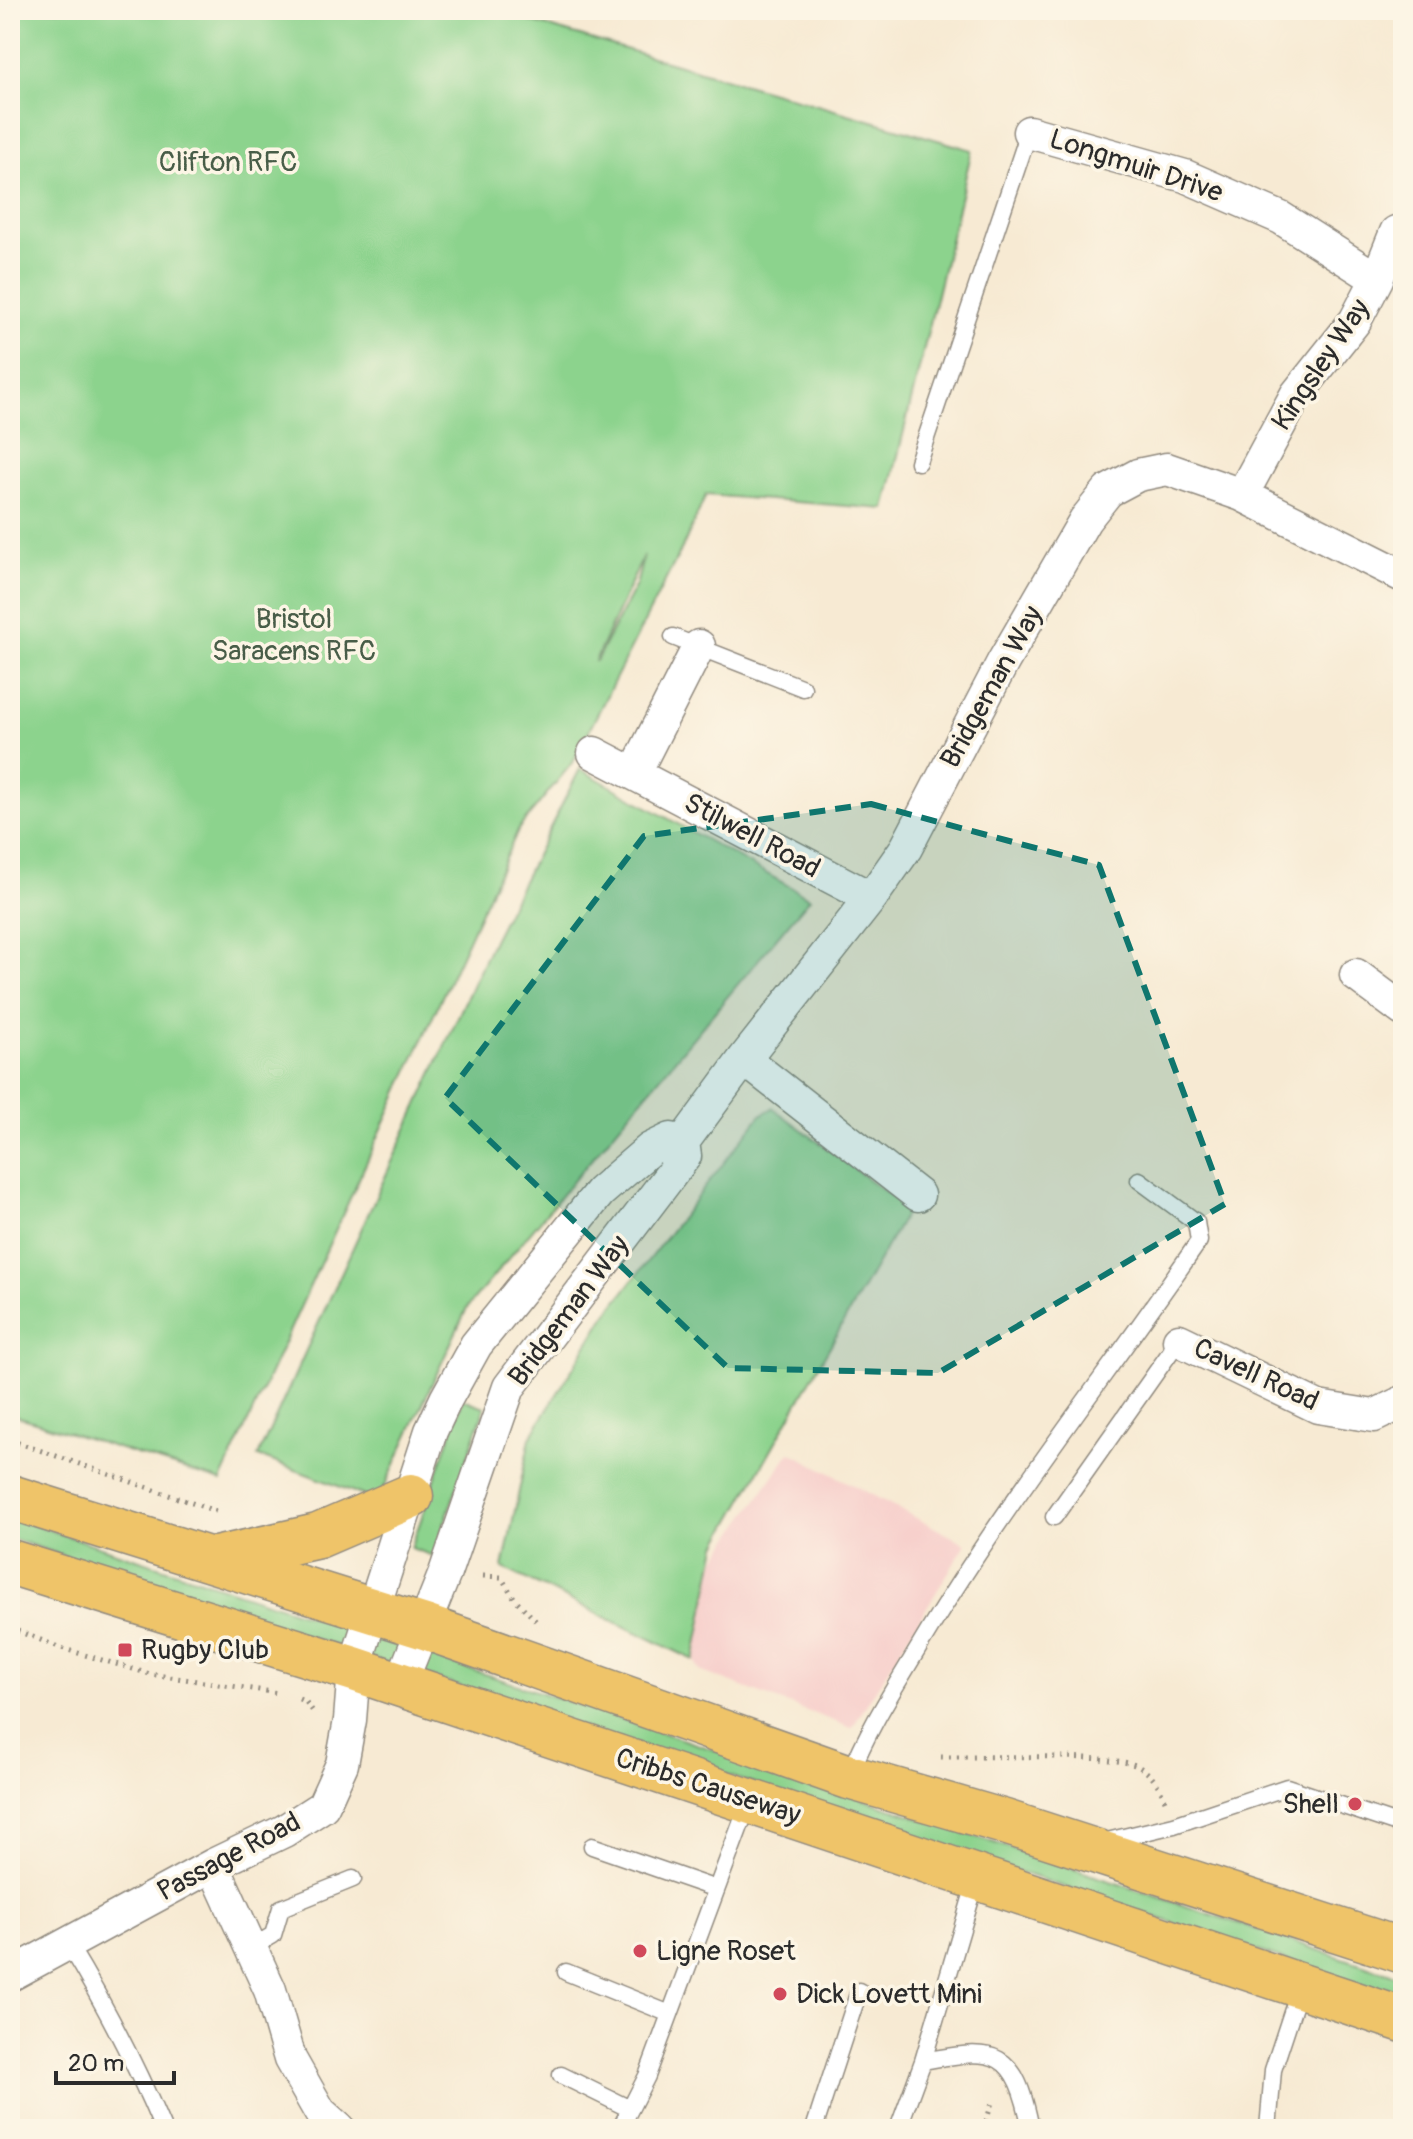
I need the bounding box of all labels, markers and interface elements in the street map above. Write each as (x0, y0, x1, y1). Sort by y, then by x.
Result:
street label: Longmuir Drive (1045, 122, 1227, 211)
park label: Clifton RFC (159, 145, 297, 180)
street label: Kingsley Way (1264, 292, 1378, 438)
street label: Bridgeman Way (933, 600, 1051, 774)
park label: Bristol Saracens RFC (212, 602, 376, 669)
street label: Stilwell Road (678, 785, 826, 887)
street label: Bridgeman Way (501, 1229, 637, 1393)
street label: Cavell Road (1188, 1331, 1324, 1419)
place label: Rugby Club (141, 1633, 269, 1668)
marker: Rugby Club (116, 1641, 134, 1659)
street label: Cribbs Causeway (611, 1741, 805, 1833)
place label: Shell (1282, 1787, 1339, 1822)
marker: Shell (1346, 1795, 1364, 1813)
street label: Passage Road (151, 1805, 307, 1909)
place label: Ligne Roset (656, 1934, 796, 1969)
marker: Ligne Roset (631, 1942, 649, 1960)
place label: Dick Lovett Mini (796, 1977, 982, 2012)
marker: Dick Lovett Mini (771, 1985, 789, 2003)
scale bar (56, 2035, 174, 2085)
text: 20 m (68, 2049, 124, 2078)

